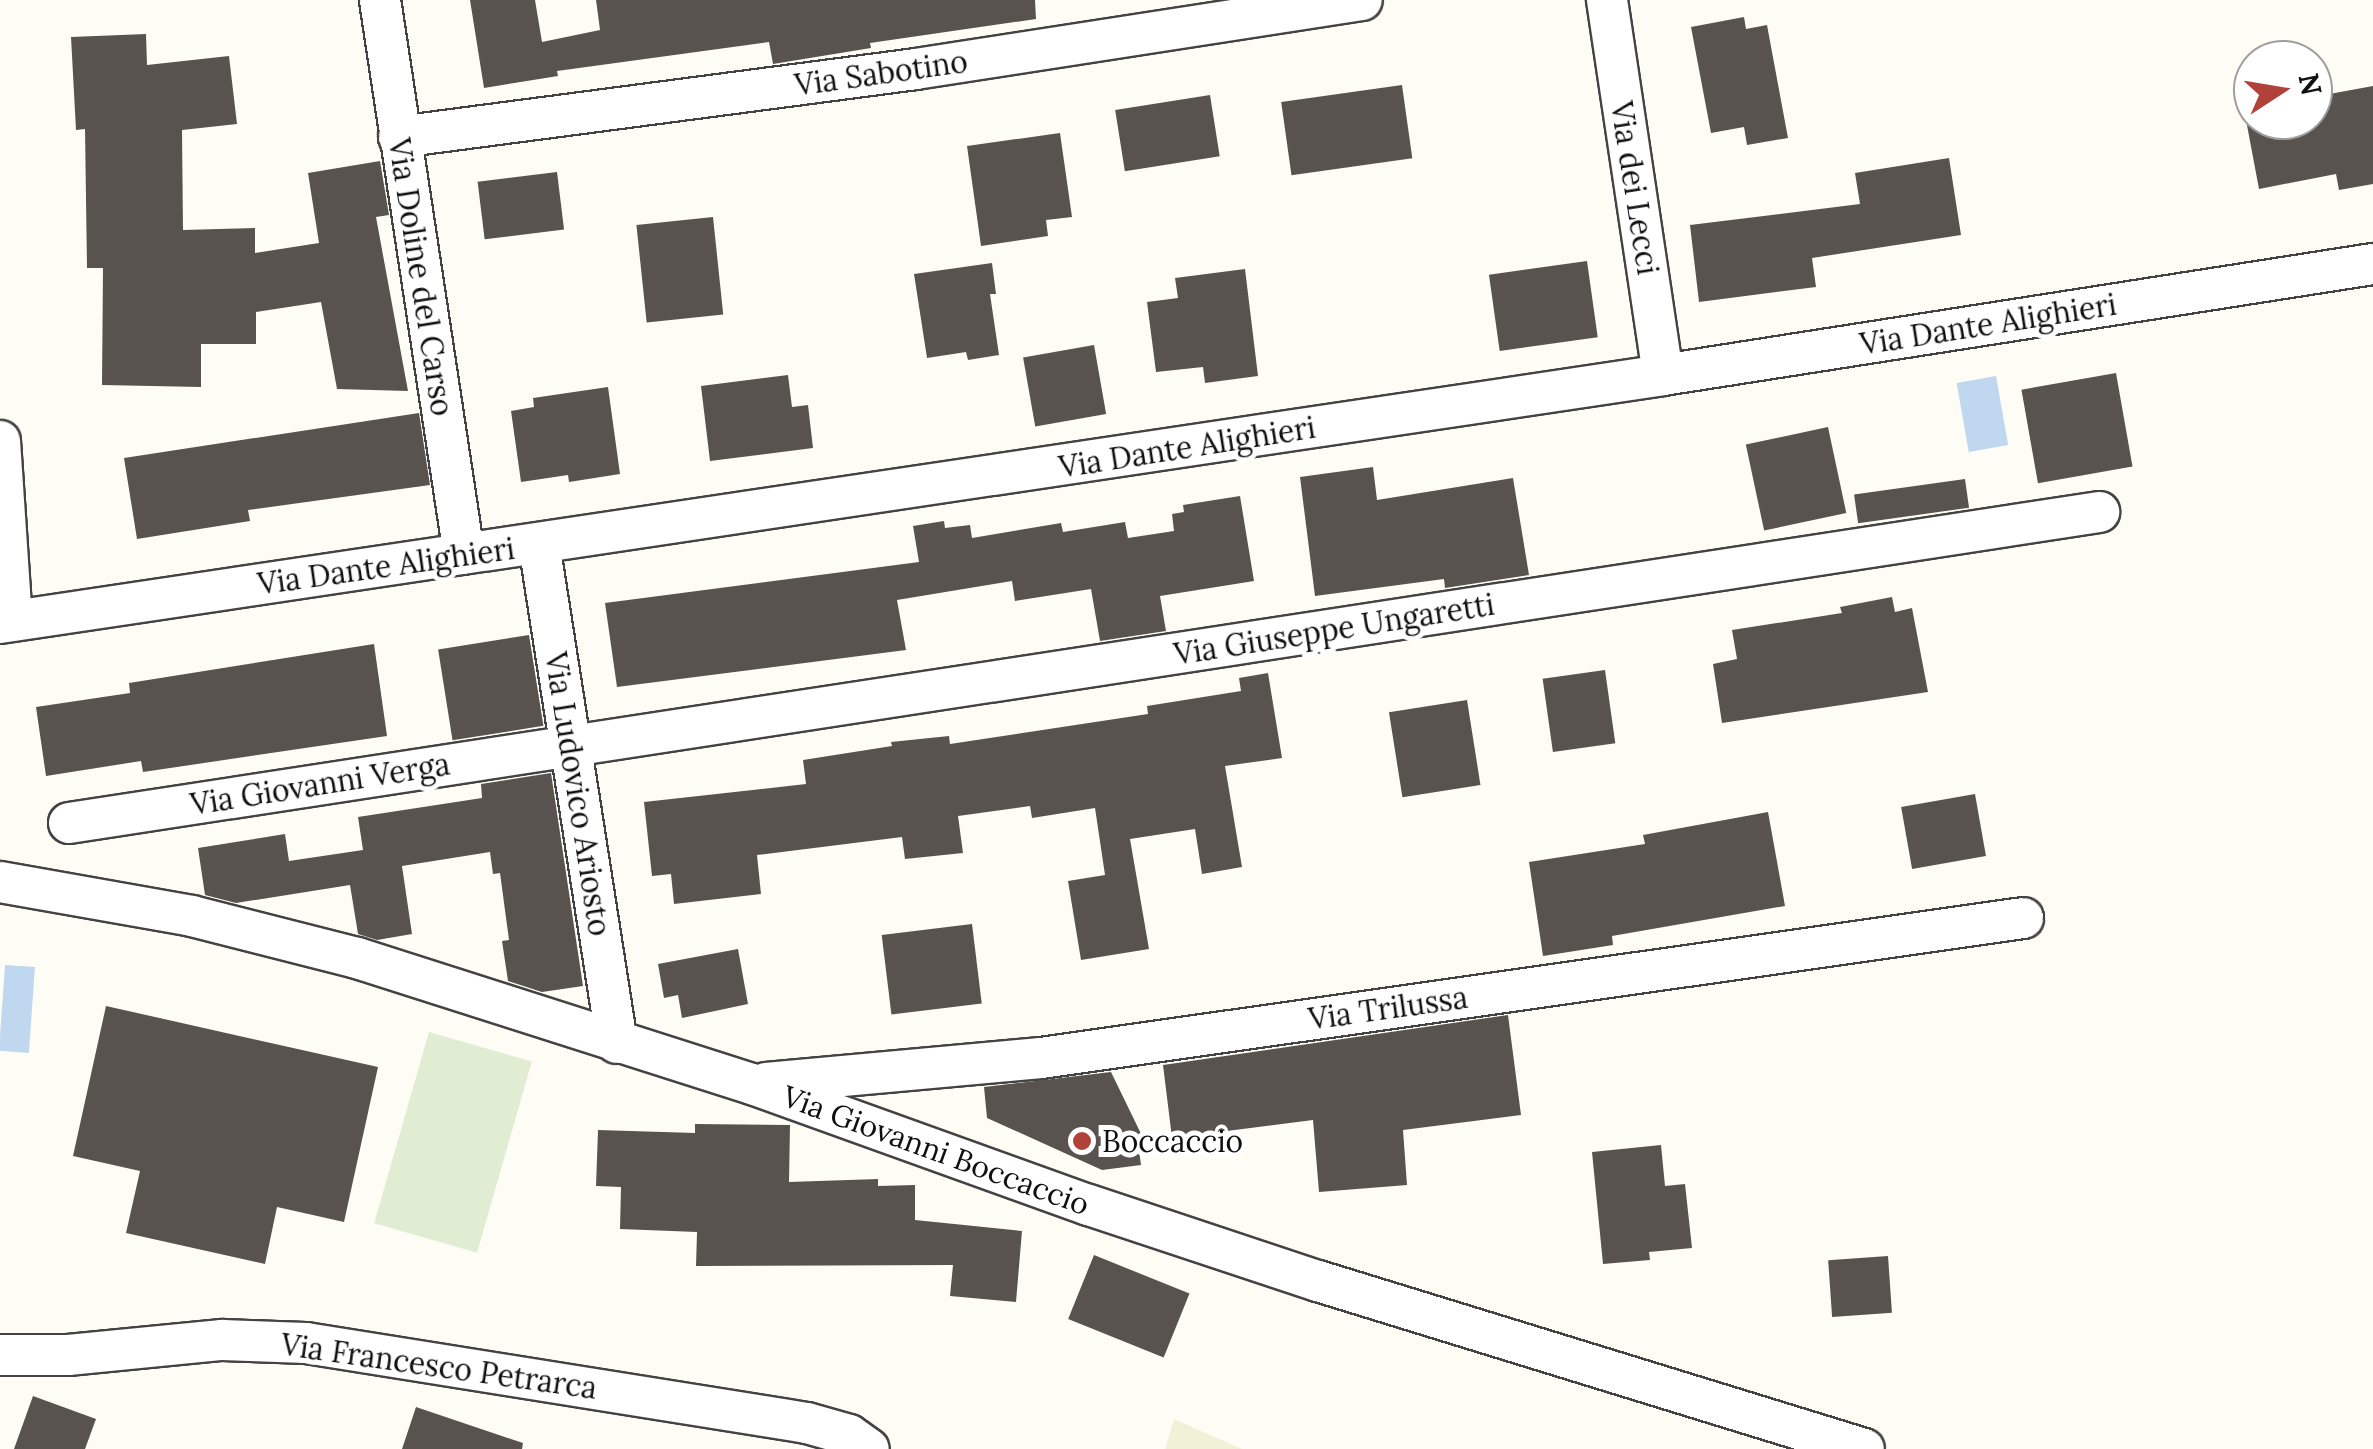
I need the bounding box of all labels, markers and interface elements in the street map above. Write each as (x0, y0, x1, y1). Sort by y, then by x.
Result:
north arrow (2233, 40, 2333, 140)
street label: Via Sabotino (792, 43, 970, 103)
text: N (2291, 70, 2330, 99)
street label: Via dei Lecci (1604, 99, 1666, 277)
street label: Via Doline del Carso (381, 135, 461, 419)
street label: Via Dante Alighieri (1857, 286, 2119, 362)
street label: Via Dante Alighieri (1056, 409, 1318, 485)
street label: Via Dante Alighieri (255, 530, 517, 602)
street label: Via Giuseppe Ungaretti (1171, 586, 1497, 672)
street label: Via Ludovico Ariosto (538, 649, 618, 939)
street label: Via Giovanni Verga (188, 746, 452, 822)
street label: Via Trilussa (1306, 979, 1470, 1037)
street label: Via Giovanni Boccaccio (778, 1078, 1094, 1222)
place label: Boccaccio (1102, 1123, 1243, 1159)
marker: Boccaccio (1071, 1130, 1093, 1152)
street label: Via Francesco Petrarca (279, 1326, 599, 1406)

